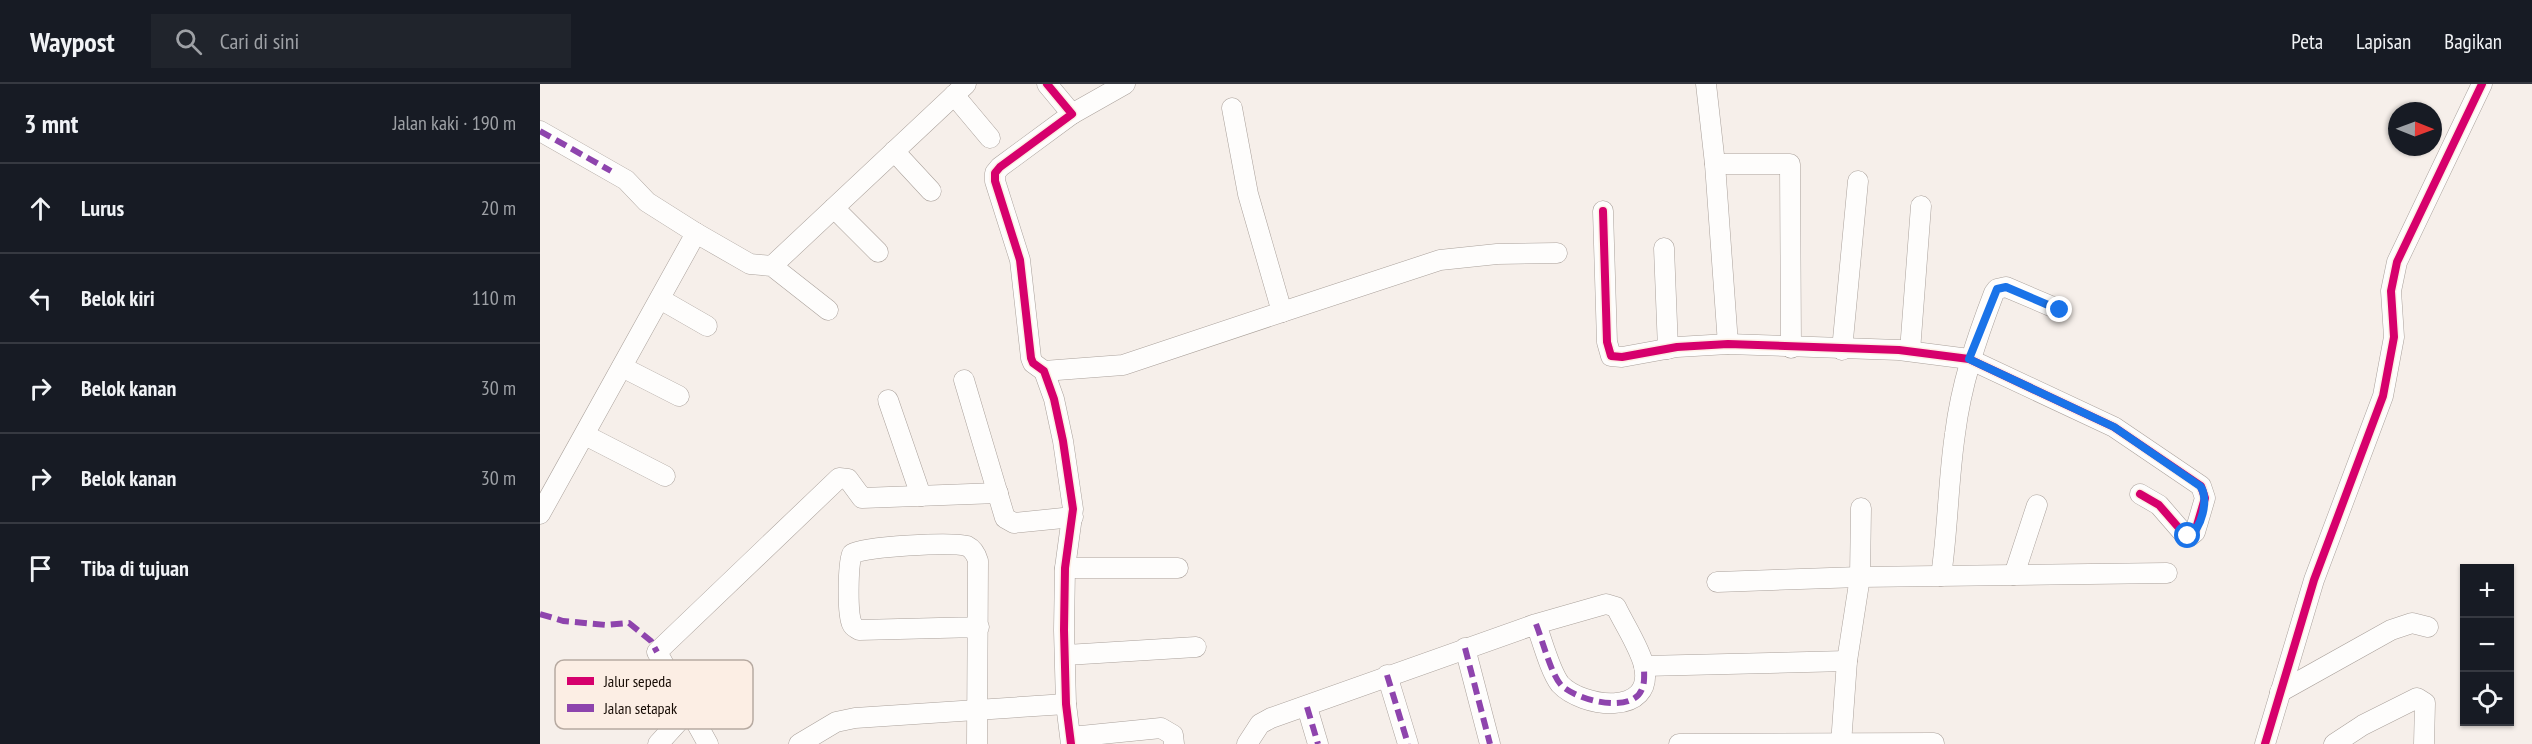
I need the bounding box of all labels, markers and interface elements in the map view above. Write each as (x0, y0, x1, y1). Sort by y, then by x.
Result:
search box (151, 14, 571, 68)
text: Waypost (30, 23, 115, 60)
icon: search (172, 25, 205, 58)
text: Cari di sini (220, 27, 299, 55)
text: Peta (2291, 28, 2323, 55)
text: Lapisan (2356, 28, 2411, 55)
text: Bagikan (2444, 28, 2502, 55)
north arrow (2388, 102, 2442, 156)
text: 3 mnt (24, 107, 78, 140)
text: Jalan kaki · 190 m (393, 110, 516, 136)
icon: ahead (24, 192, 57, 225)
text: Lurus (81, 194, 124, 222)
text: 20 m (481, 195, 516, 221)
icon: left (24, 282, 57, 315)
text: Belok kiri (81, 284, 155, 312)
text: 110 m (472, 285, 516, 311)
route end (2046, 296, 2072, 322)
icon: right (24, 372, 57, 405)
text: Belok kanan (81, 374, 176, 402)
text: 30 m (481, 375, 516, 401)
icon: right (24, 462, 57, 495)
text: Belok kanan (81, 464, 176, 492)
text: 30 m (481, 465, 516, 491)
route start (2174, 522, 2200, 548)
icon: arrive (24, 552, 57, 585)
text: Tiba di tujuan (81, 554, 189, 582)
map controls (2460, 564, 2514, 726)
button: + (2460, 564, 2514, 618)
button: − (2460, 618, 2514, 672)
legend (555, 660, 753, 729)
text: Jalur sepeda (603, 671, 672, 691)
button: locate (2460, 672, 2514, 726)
text: Jalan setapak (603, 698, 678, 718)

